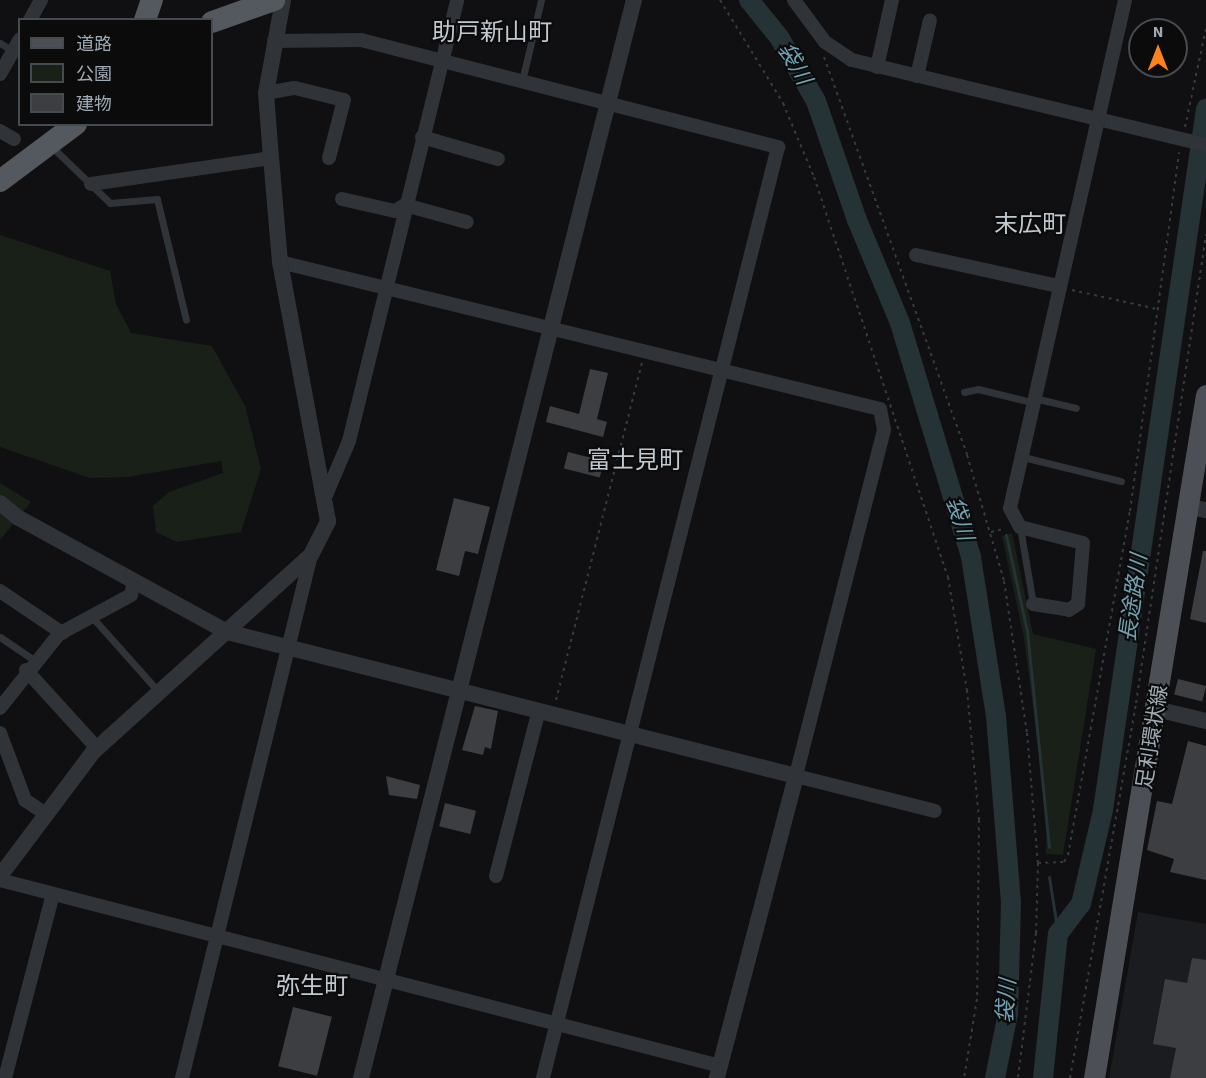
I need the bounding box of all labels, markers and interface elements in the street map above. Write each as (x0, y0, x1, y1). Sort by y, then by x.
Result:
legend (18, 18, 213, 126)
north arrow (1128, 18, 1188, 78)
district label: 助戸新山町 (432, 19, 552, 47)
text: N (1153, 21, 1163, 43)
text: 道路 (76, 32, 112, 57)
water label: 袋川 (772, 38, 816, 90)
text: 公園 (76, 62, 112, 87)
text: 建物 (76, 92, 112, 117)
district label: 末広町 (994, 211, 1066, 239)
district label: 富士見町 (587, 447, 683, 475)
water label: 袋川 (940, 494, 978, 544)
water label: 長途路川 (1115, 553, 1153, 643)
street label: 足利環状線 (1131, 683, 1173, 791)
district label: 弥生町 (276, 973, 348, 1001)
water label: 袋川 (992, 978, 1022, 1024)

